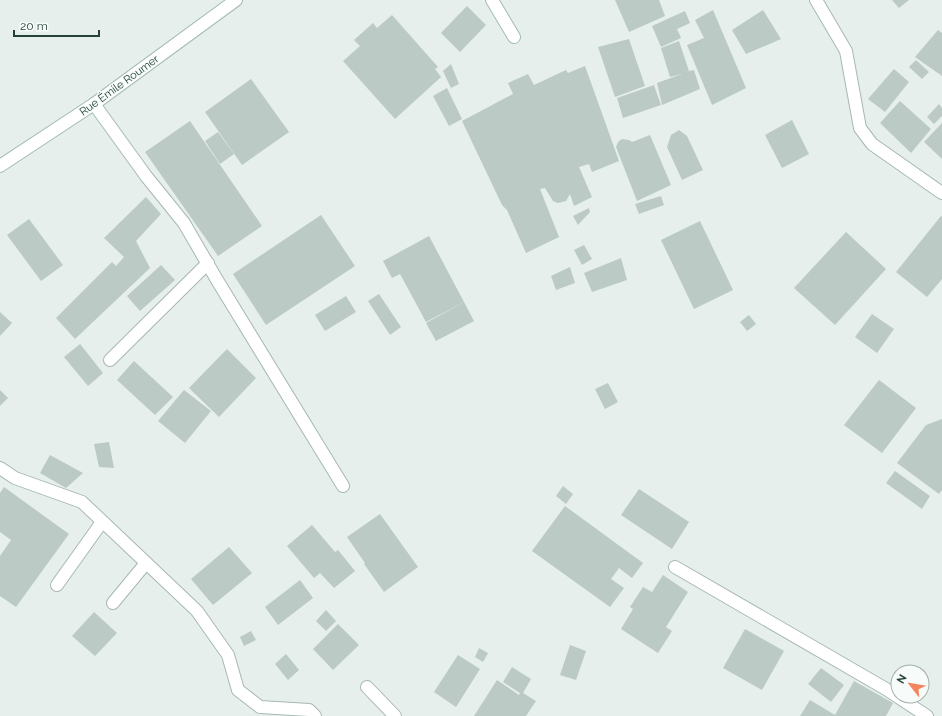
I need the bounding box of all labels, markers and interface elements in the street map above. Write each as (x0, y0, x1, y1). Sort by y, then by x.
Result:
scale bar (14, 12, 99, 38)
text: 20 m (20, 19, 48, 33)
street label: Rue Émile Roumer (77, 51, 162, 119)
north arrow (890, 664, 930, 704)
text: N (894, 672, 910, 686)

